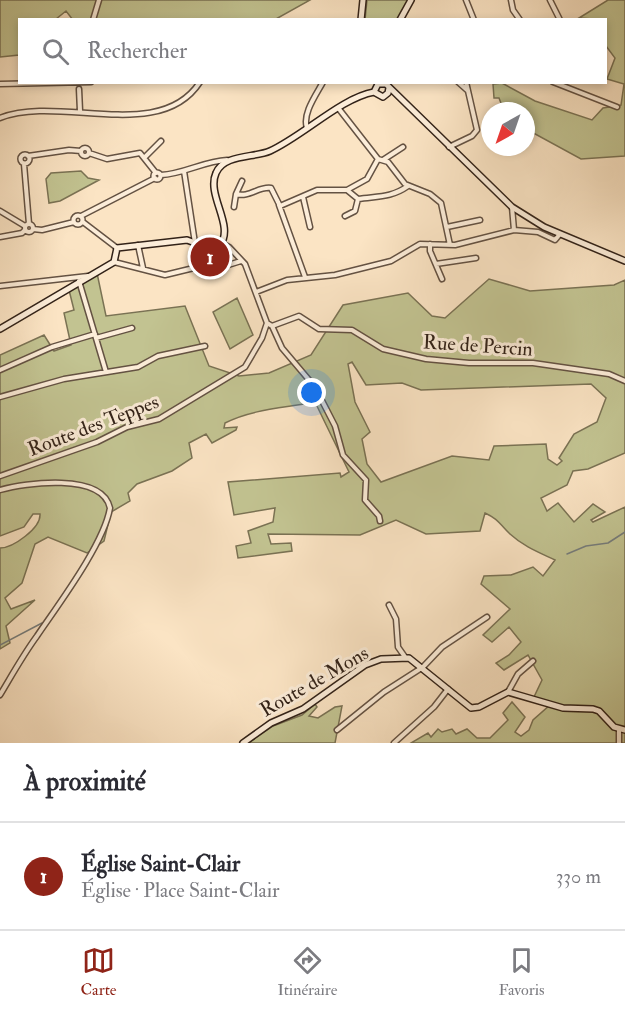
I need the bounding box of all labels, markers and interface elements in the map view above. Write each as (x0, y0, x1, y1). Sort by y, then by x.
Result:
search box (18, 18, 607, 84)
icon: search (39, 35, 72, 68)
text: Rechercher (87, 37, 187, 65)
north arrow (481, 102, 535, 156)
pin: 1 (190, 234, 230, 280)
street label: Rue de Percin (422, 329, 534, 362)
your location (297, 378, 326, 407)
street label: Route des Teppes (24, 389, 163, 463)
street label: Route de Mons (255, 640, 373, 723)
text: À proximité (24, 766, 146, 798)
text: Église Saint-Clair (81, 850, 240, 878)
text: 1 (40, 864, 47, 889)
text: 330 m (556, 864, 601, 889)
text: Église · Place Saint-Clair (81, 878, 280, 903)
tab: Carte (80, 944, 117, 1000)
tab: Itinéraire (277, 944, 337, 1000)
tab: Favoris (498, 944, 545, 1000)

